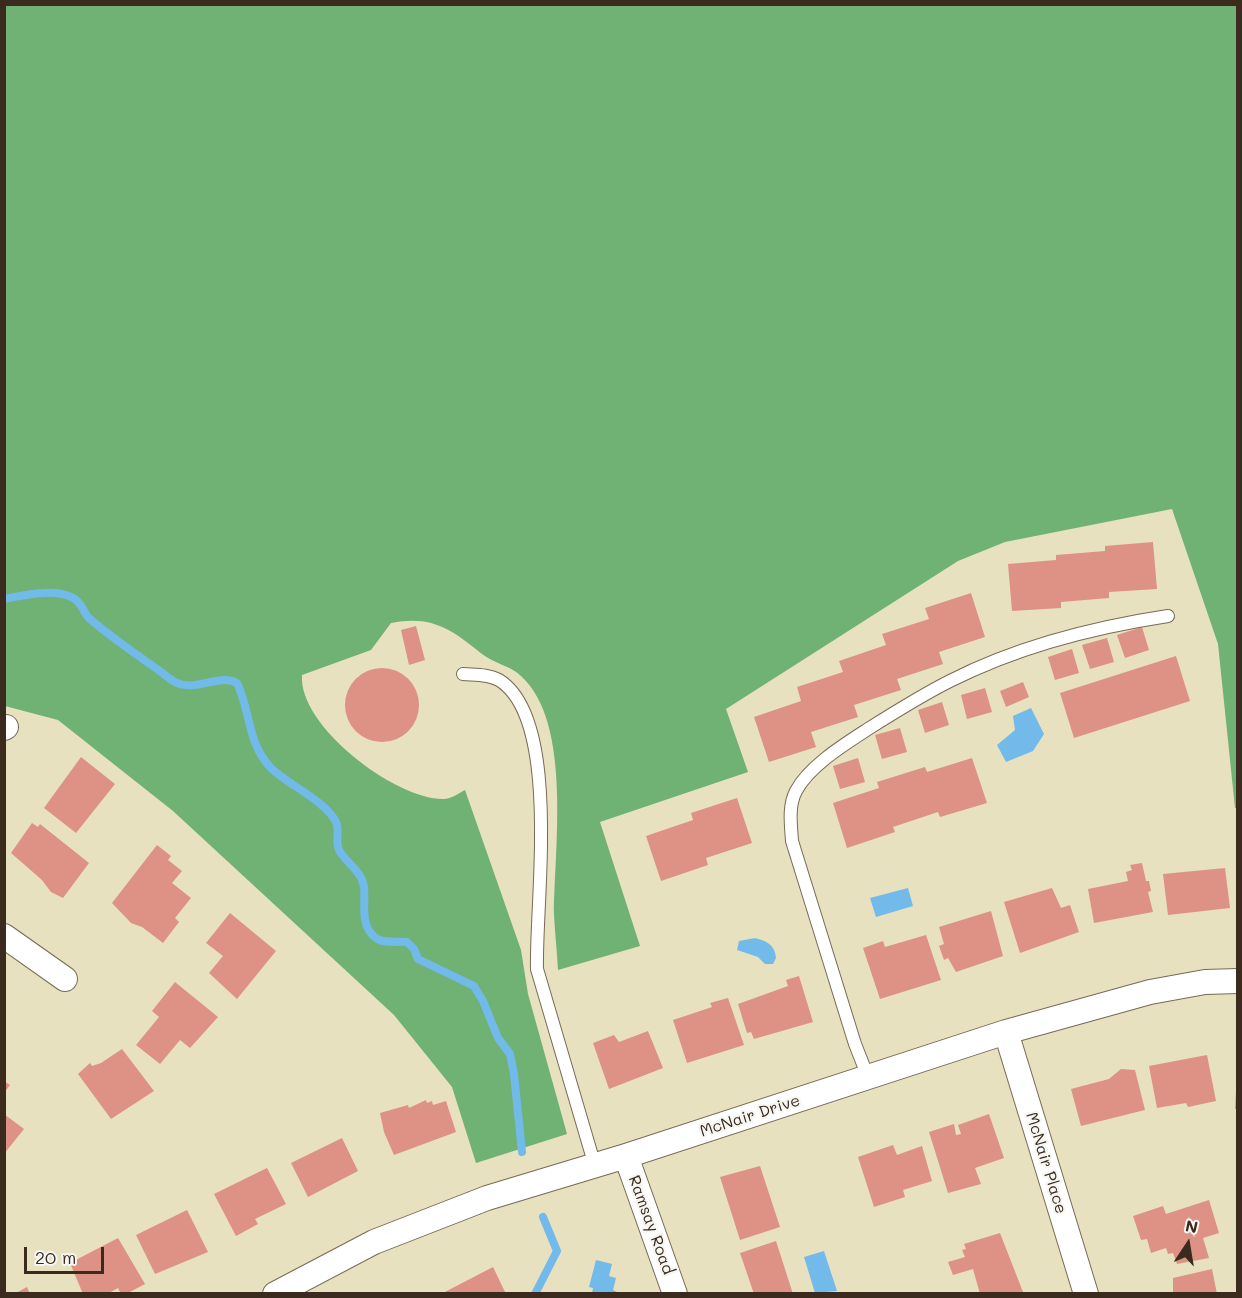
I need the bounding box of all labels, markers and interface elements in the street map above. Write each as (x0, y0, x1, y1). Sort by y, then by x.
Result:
street label: McNair Drive (697, 1091, 803, 1141)
street label: McNair Place (1021, 1110, 1071, 1216)
street label: Ramsay Road (624, 1173, 678, 1277)
north arrow (1158, 1214, 1218, 1274)
text: N (1184, 1214, 1200, 1237)
scale bar (27, 1235, 106, 1273)
text: 20 m (35, 1245, 76, 1269)

